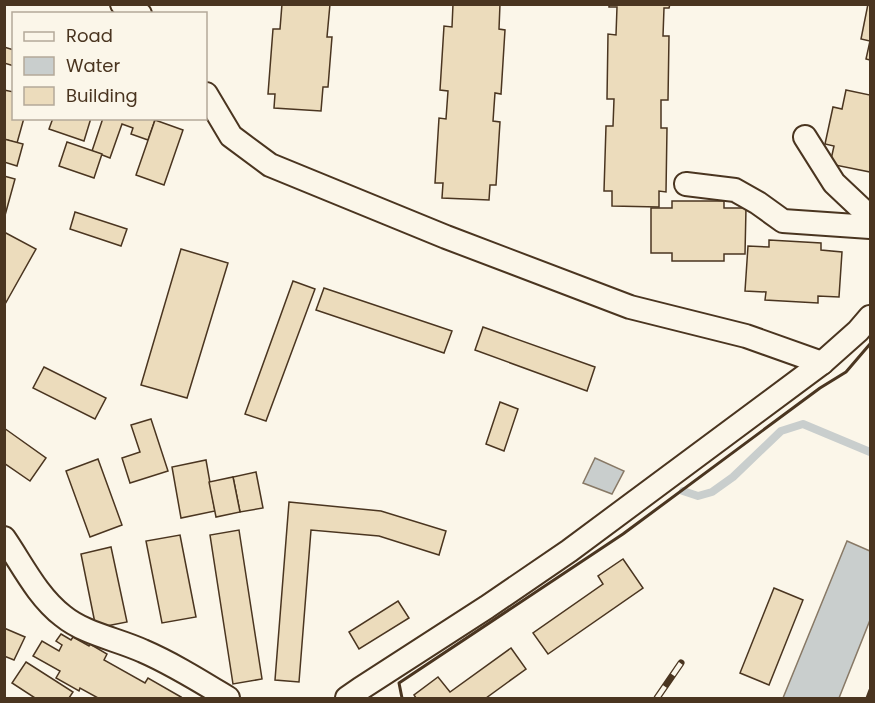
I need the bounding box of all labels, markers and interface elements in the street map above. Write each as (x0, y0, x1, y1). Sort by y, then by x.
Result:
legend (12, 12, 207, 120)
text: Road (66, 23, 113, 48)
text: Water (66, 53, 120, 78)
text: Building (66, 83, 138, 108)

